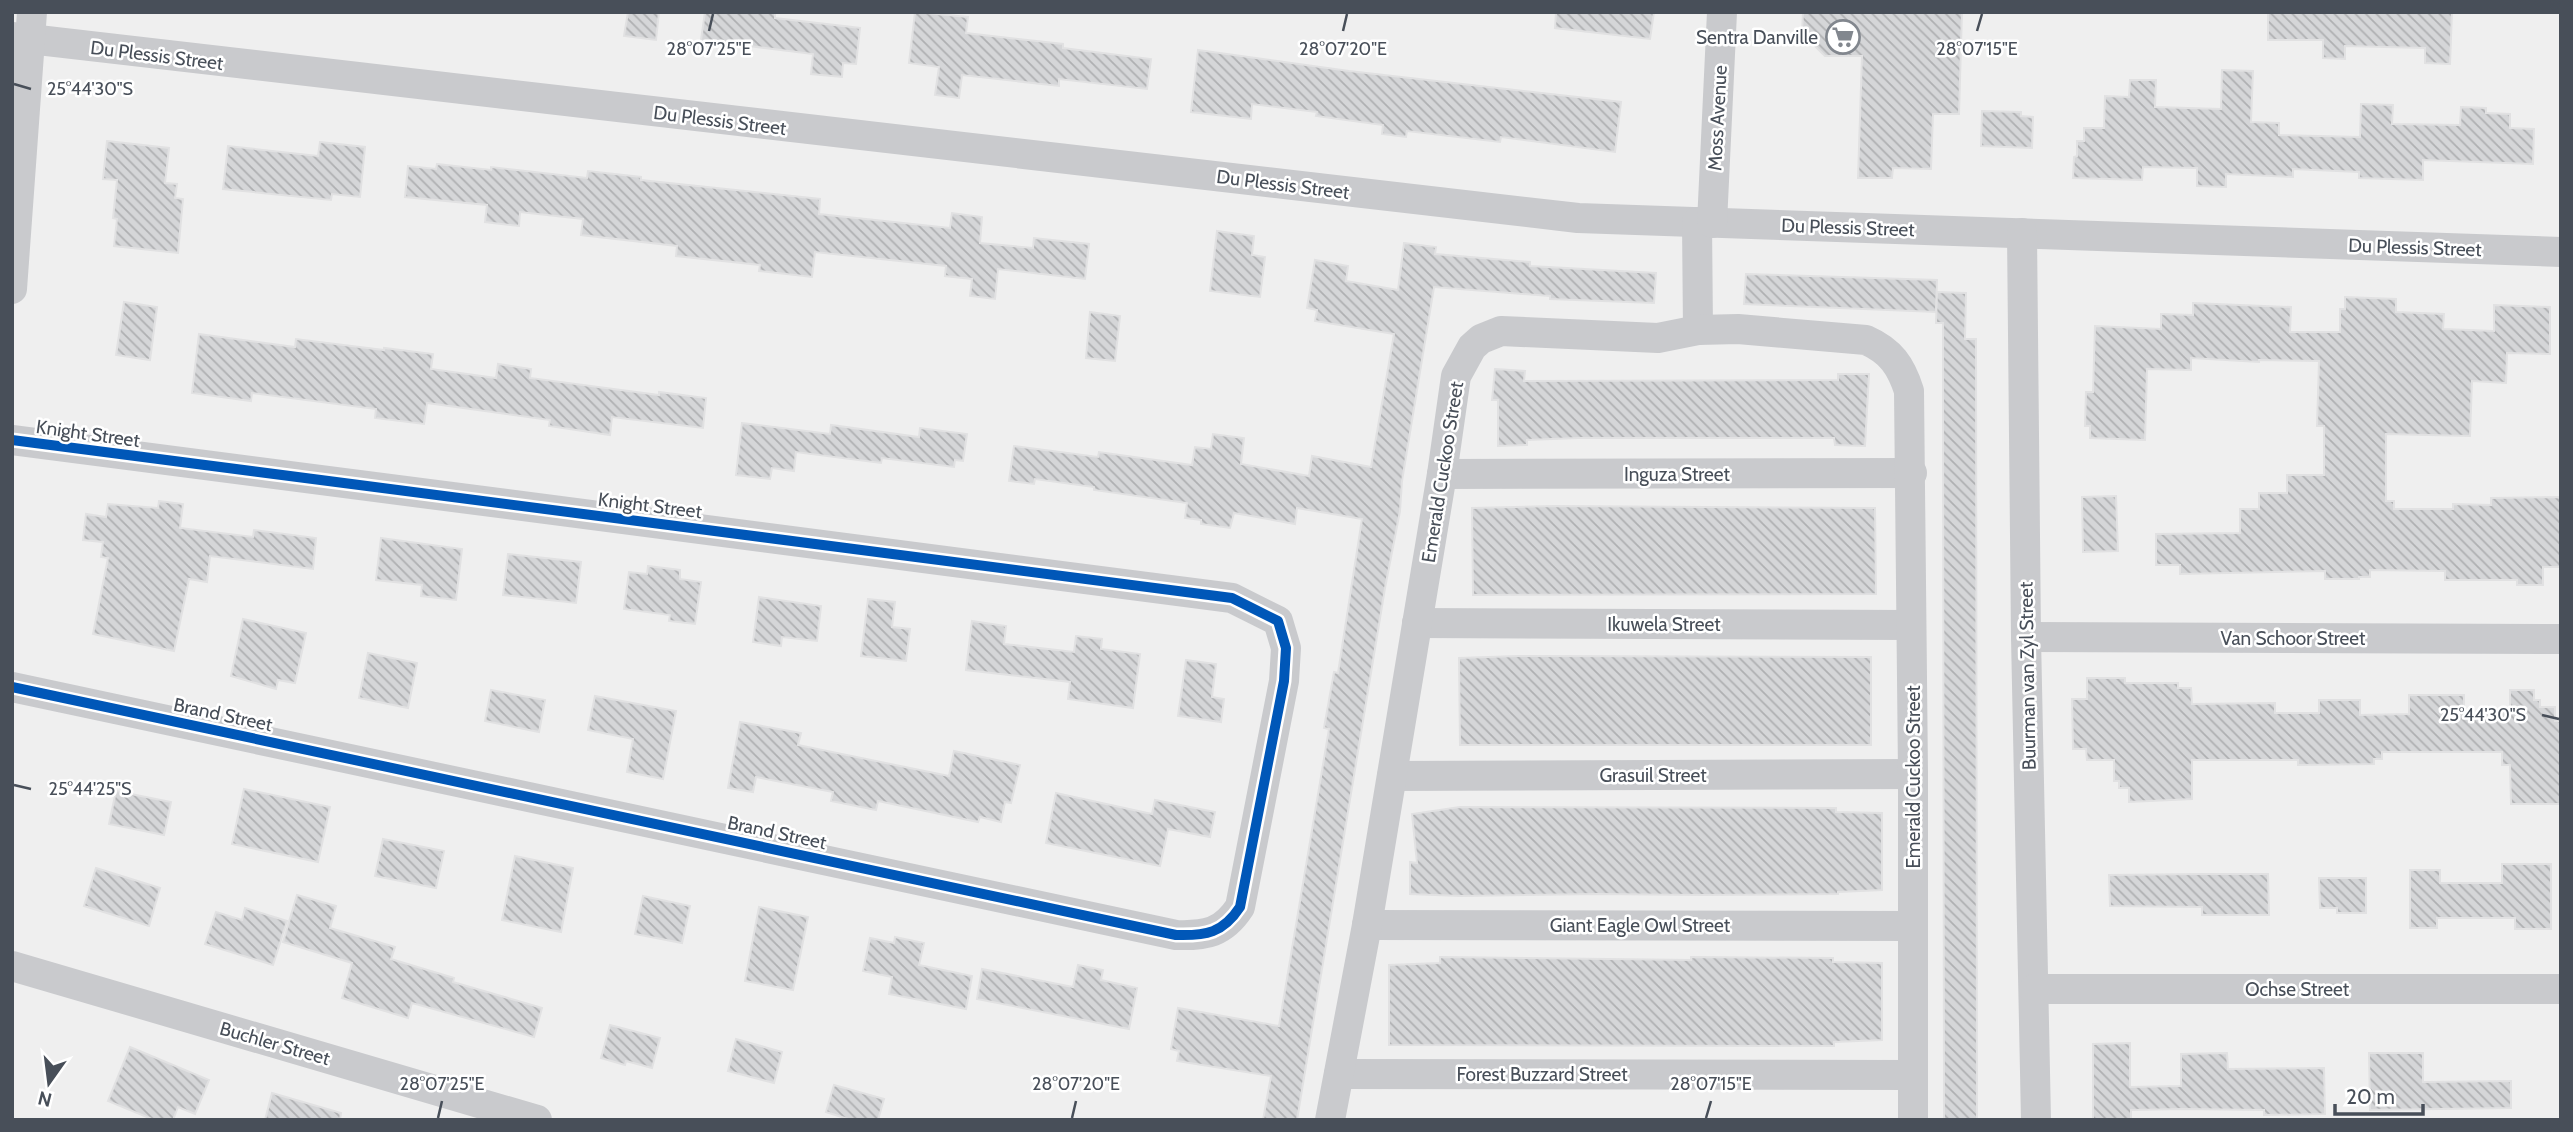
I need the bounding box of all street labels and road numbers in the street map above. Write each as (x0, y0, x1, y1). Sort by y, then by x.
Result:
street label: Du Plessis Street (89, 36, 225, 75)
street label: Moss Avenue (1703, 64, 1732, 172)
street label: Du Plessis Street (652, 101, 788, 140)
street label: Du Plessis Street (1215, 165, 1351, 204)
street label: Du Plessis Street (1781, 214, 1916, 241)
street label: Du Plessis Street (2348, 234, 2483, 261)
street label: Emerald Cuckoo Street (1417, 379, 1468, 564)
street label: Knight Street (35, 415, 142, 452)
street label: Inguza Street (1624, 463, 1731, 486)
street label: Knight Street (597, 488, 704, 523)
street label: Buurman van Zyl Street (2014, 581, 2041, 770)
street label: Ikuwela Street (1607, 613, 1721, 636)
street label: Van Schoor Street (2221, 627, 2366, 650)
street label: Emerald Cuckoo Street (1902, 685, 1925, 869)
street label: Brand Street (171, 693, 275, 736)
street label: Grasuil Street (1599, 764, 1707, 787)
street label: Brand Street (725, 811, 829, 854)
street label: Giant Eagle Owl Street (1550, 914, 1731, 937)
street label: Ochse Street (2245, 978, 2350, 1001)
street label: Buchler Street (217, 1017, 333, 1070)
street label: Forest Buzzard Street (1456, 1063, 1628, 1086)

